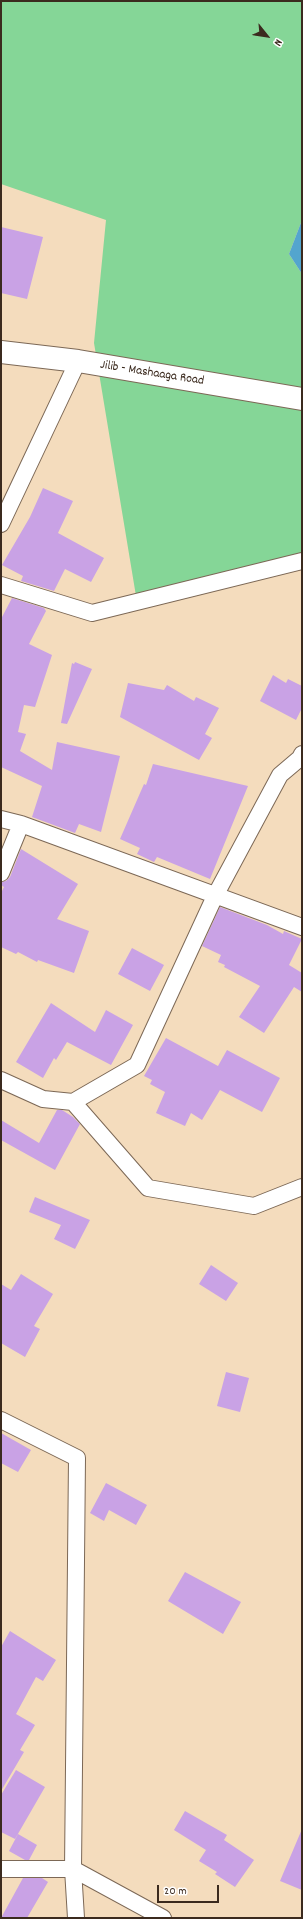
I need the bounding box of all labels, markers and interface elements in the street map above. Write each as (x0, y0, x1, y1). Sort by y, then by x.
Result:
north arrow (247, 16, 287, 56)
text: N (269, 36, 286, 48)
street label: Jilib - Mashaaga Road (99, 358, 205, 390)
scale bar (159, 1877, 221, 1903)
text: 20 m (164, 1883, 187, 1900)

